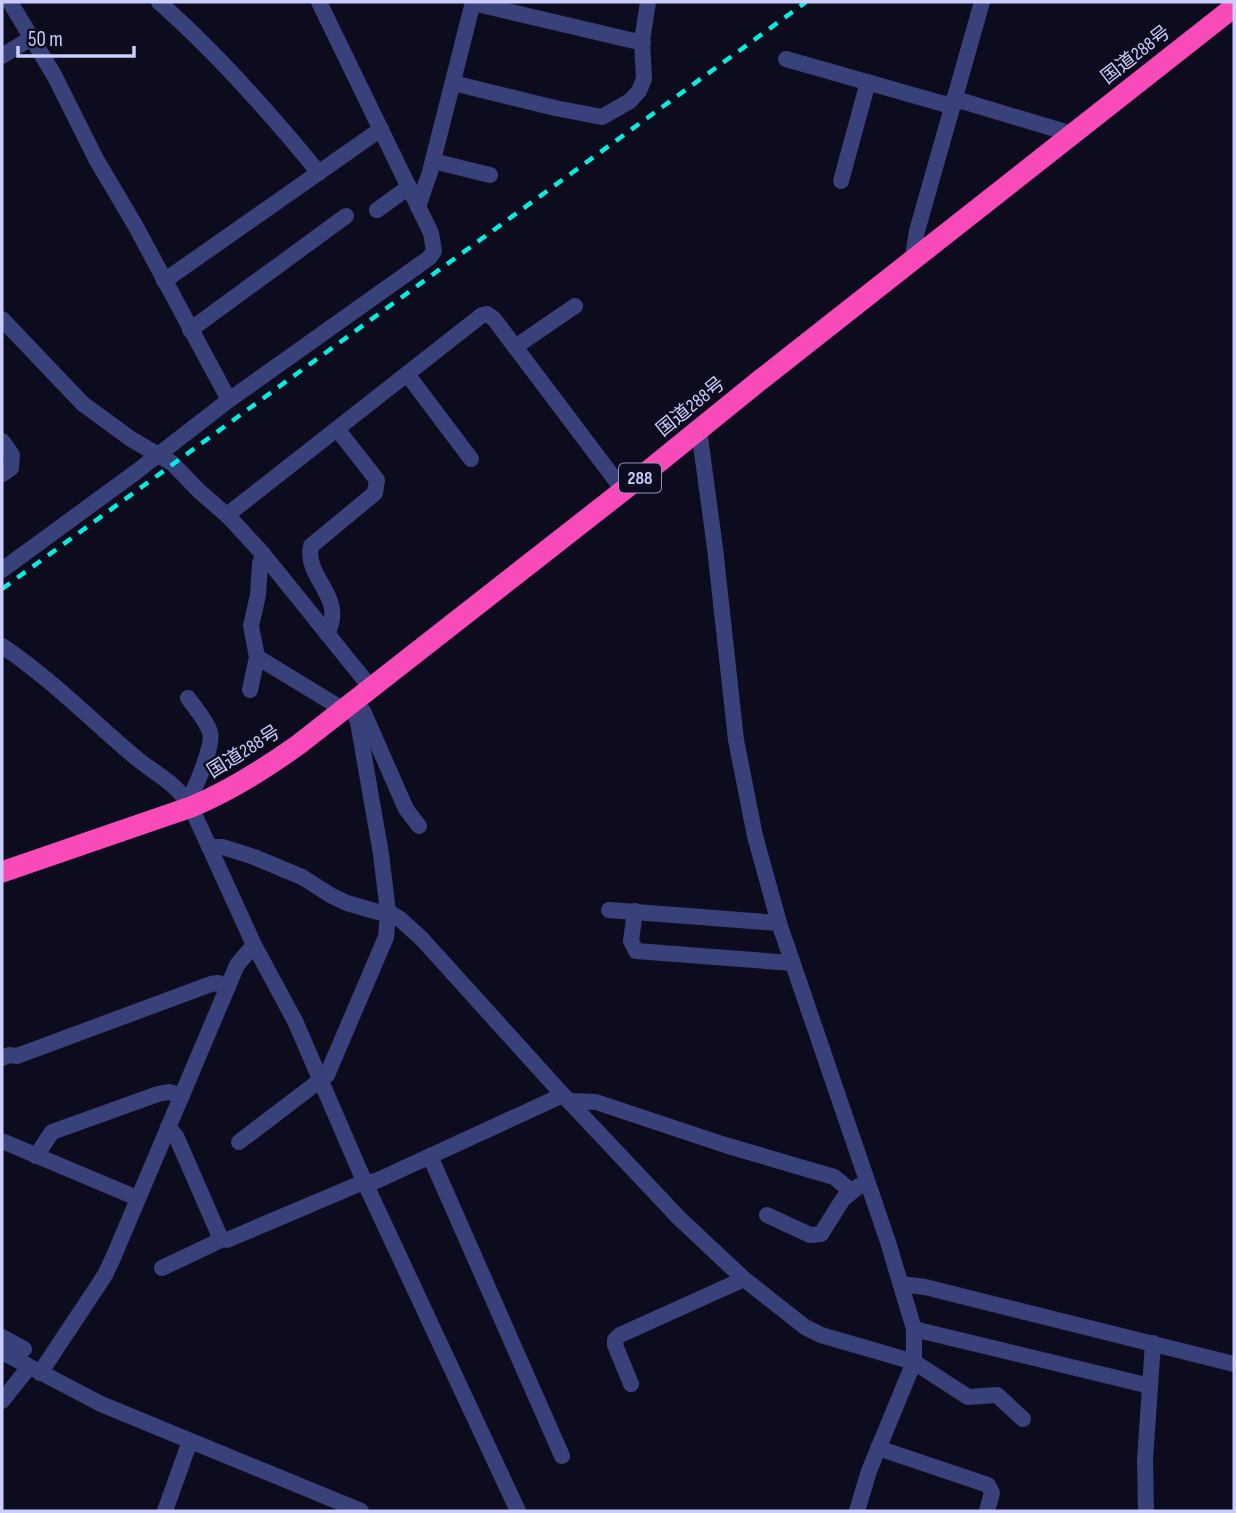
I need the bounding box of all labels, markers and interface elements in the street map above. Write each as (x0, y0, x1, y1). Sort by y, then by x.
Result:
scale bar (18, 14, 133, 58)
street label: 国道288号 (1097, 21, 1175, 89)
text: 50 m (28, 27, 63, 52)
street label: 国道288号 (652, 372, 730, 442)
road number: 288 (619, 464, 661, 492)
street label: 国道288号 (203, 721, 285, 783)

